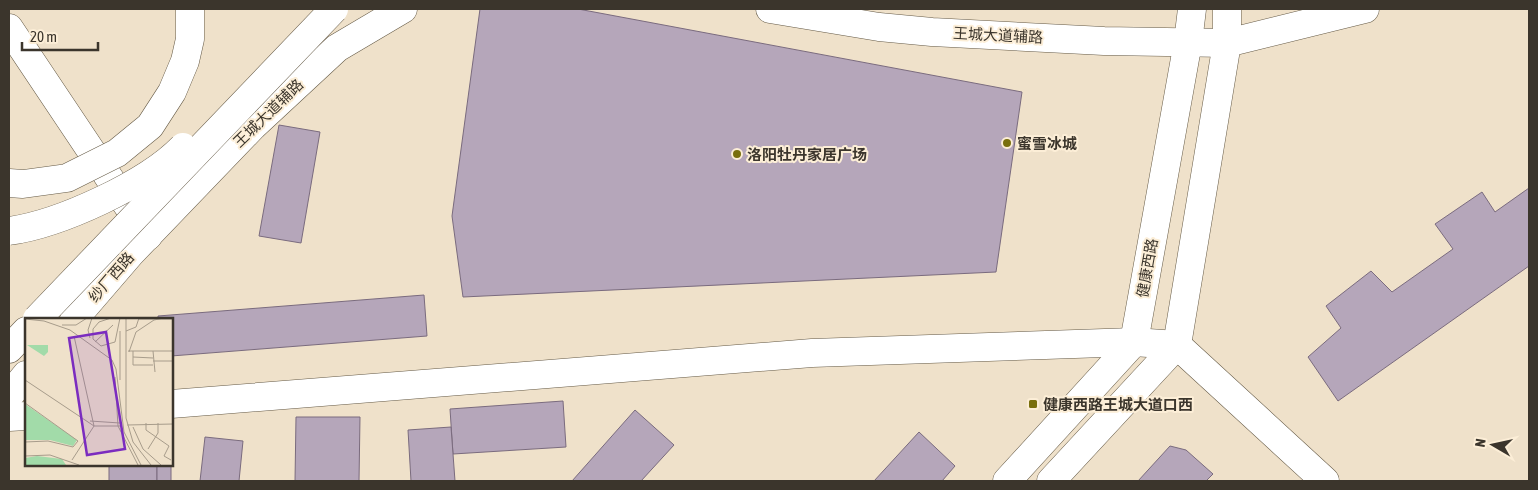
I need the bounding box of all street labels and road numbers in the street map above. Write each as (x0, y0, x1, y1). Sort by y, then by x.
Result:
street label: 王城大道辅路 (953, 24, 1043, 46)
street label: 王城大道辅路 (230, 76, 306, 150)
street label: 健康西路 (1133, 237, 1161, 299)
street label: 纱厂西路 (85, 249, 137, 305)

